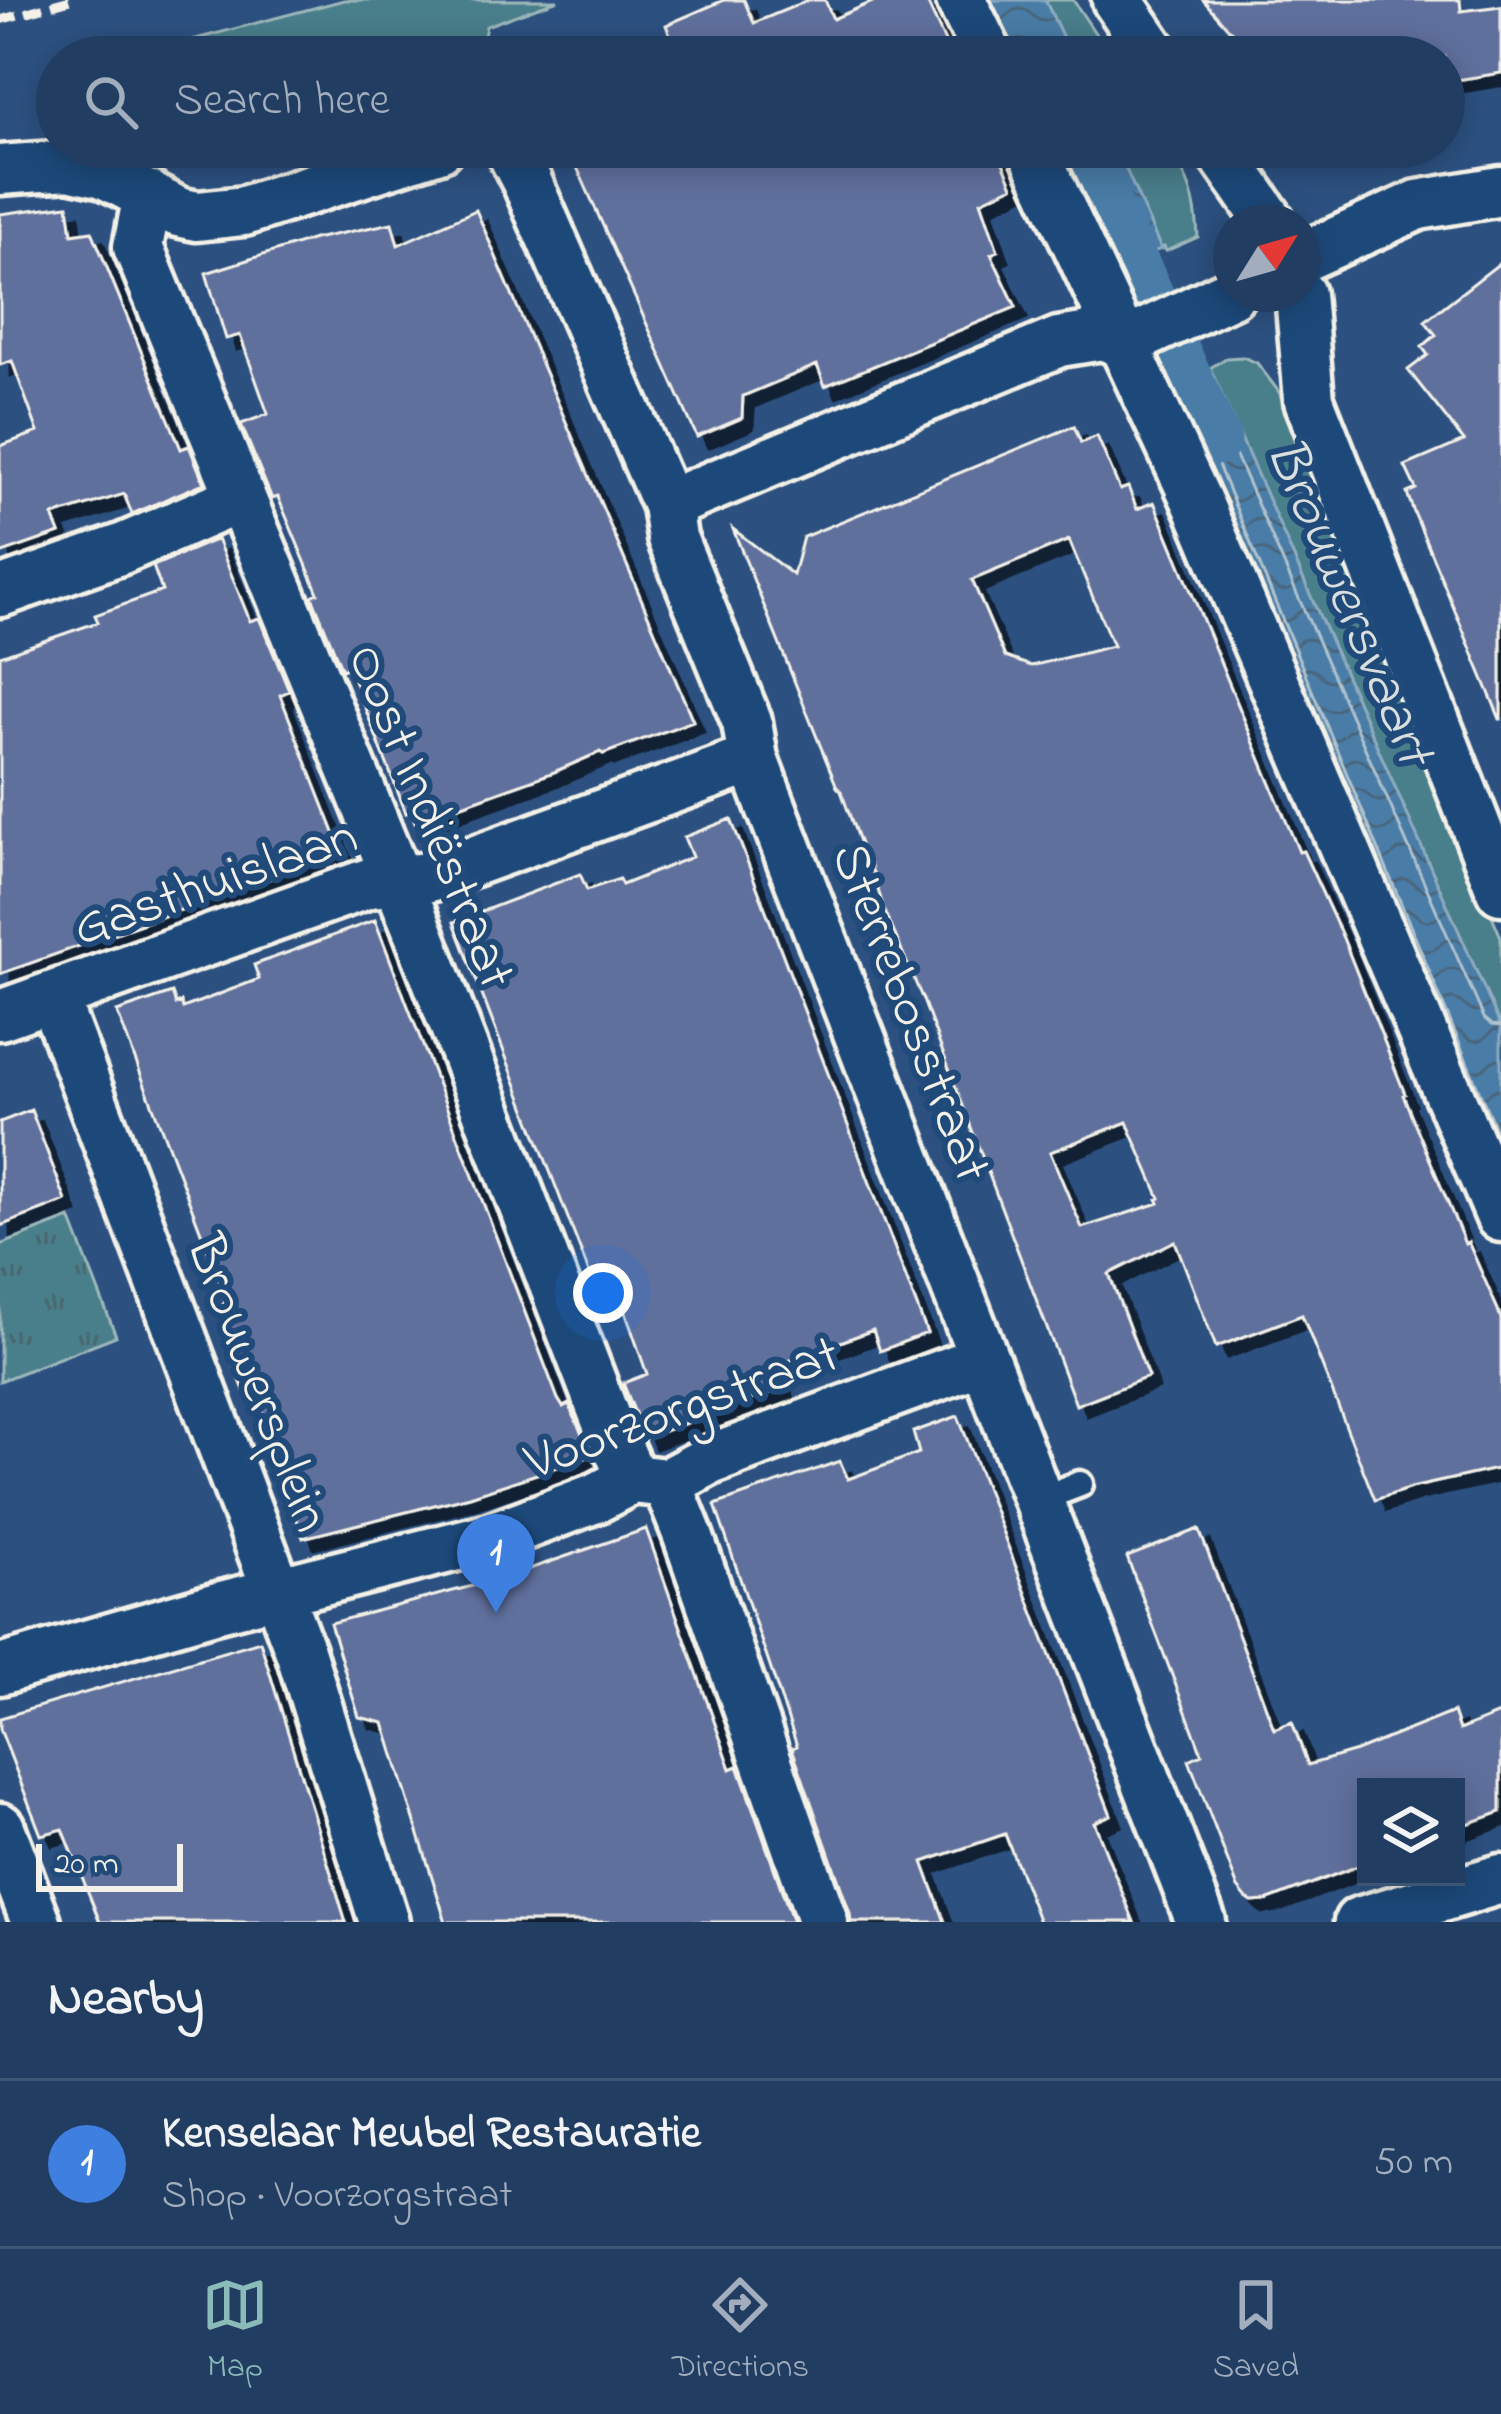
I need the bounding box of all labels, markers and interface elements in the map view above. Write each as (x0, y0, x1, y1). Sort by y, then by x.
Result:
search box (36, 36, 1465, 168)
icon: search (78, 69, 144, 135)
text: Search here (174, 69, 390, 135)
north arrow (1213, 204, 1321, 312)
water label: Brouwersvaart (1241, 426, 1455, 783)
street label: Oost Indiëstraat (324, 633, 533, 1001)
street label: Gasthuislaan (63, 800, 369, 970)
street label: Sterrebosstraat (808, 832, 1009, 1194)
street label: Brouwersplein (162, 1222, 348, 1544)
your location (573, 1263, 633, 1323)
street label: Voorzorgstraat (514, 1318, 851, 1505)
pin: 1 (457, 1514, 535, 1613)
map controls (1357, 1778, 1465, 1886)
button: layers (1357, 1778, 1465, 1886)
scale bar (36, 1838, 183, 1891)
text: 20 m (54, 1841, 119, 1889)
text: Nearby (48, 1963, 204, 2038)
text: Kenselaar Meubel Restauratie (162, 2102, 701, 2168)
text: 1 (81, 2135, 93, 2192)
text: 50 m (1374, 2135, 1453, 2192)
text: Shop · Voorzorgstraat (162, 2168, 512, 2225)
tab: Map (202, 2272, 268, 2392)
tab: Directions (672, 2272, 809, 2392)
tab: Saved (1213, 2272, 1299, 2392)

